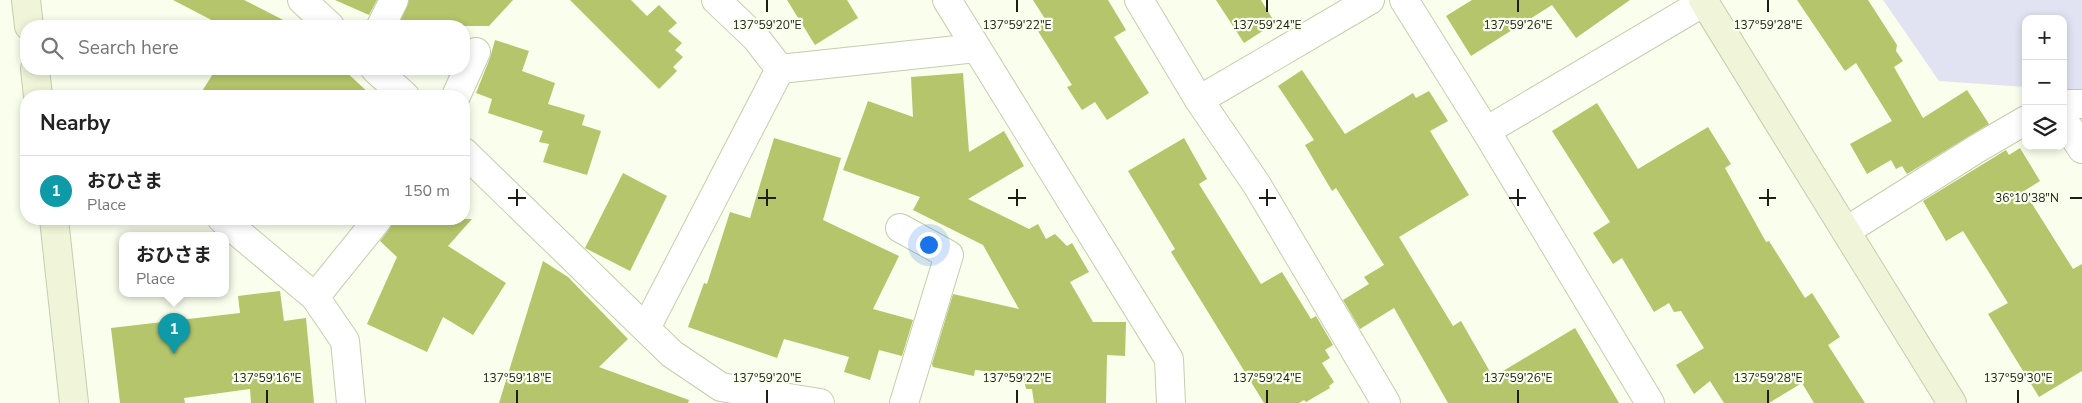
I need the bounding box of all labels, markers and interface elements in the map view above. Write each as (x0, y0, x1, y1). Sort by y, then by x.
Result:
map controls (2022, 15, 2067, 150)
button: + (2022, 15, 2067, 60)
text: 137°59'20"E (732, 17, 802, 33)
text: 137°59'22"E (982, 17, 1052, 33)
text: 137°59'24"E (1232, 17, 1302, 33)
text: 137°59'26"E (1483, 17, 1553, 33)
text: 137°59'28"E (1733, 17, 1803, 33)
search box (20, 20, 470, 75)
icon: search (38, 34, 66, 62)
text: Search here (78, 35, 179, 61)
button: − (2022, 60, 2067, 105)
button: layers (2022, 105, 2067, 150)
text: Nearby (40, 109, 110, 137)
text: おひさま (87, 168, 163, 194)
text: 1 (51, 180, 61, 202)
text: 150 m (403, 180, 450, 202)
text: 36°10'38"N (1995, 190, 2059, 206)
text: Place (87, 194, 126, 216)
popup (119, 232, 229, 297)
your location (916, 232, 942, 258)
text: おひさま (136, 242, 212, 268)
text: Place (136, 268, 175, 290)
pin: 1 (158, 313, 190, 354)
text: 137°59'16"E (232, 370, 302, 386)
text: 137°59'18"E (482, 370, 552, 386)
text: 137°59'20"E (732, 370, 802, 386)
text: 137°59'22"E (982, 370, 1052, 386)
text: 137°59'24"E (1232, 370, 1302, 386)
text: 137°59'26"E (1483, 370, 1553, 386)
text: 137°59'28"E (1733, 370, 1803, 386)
text: 137°59'30"E (1983, 370, 2053, 386)

